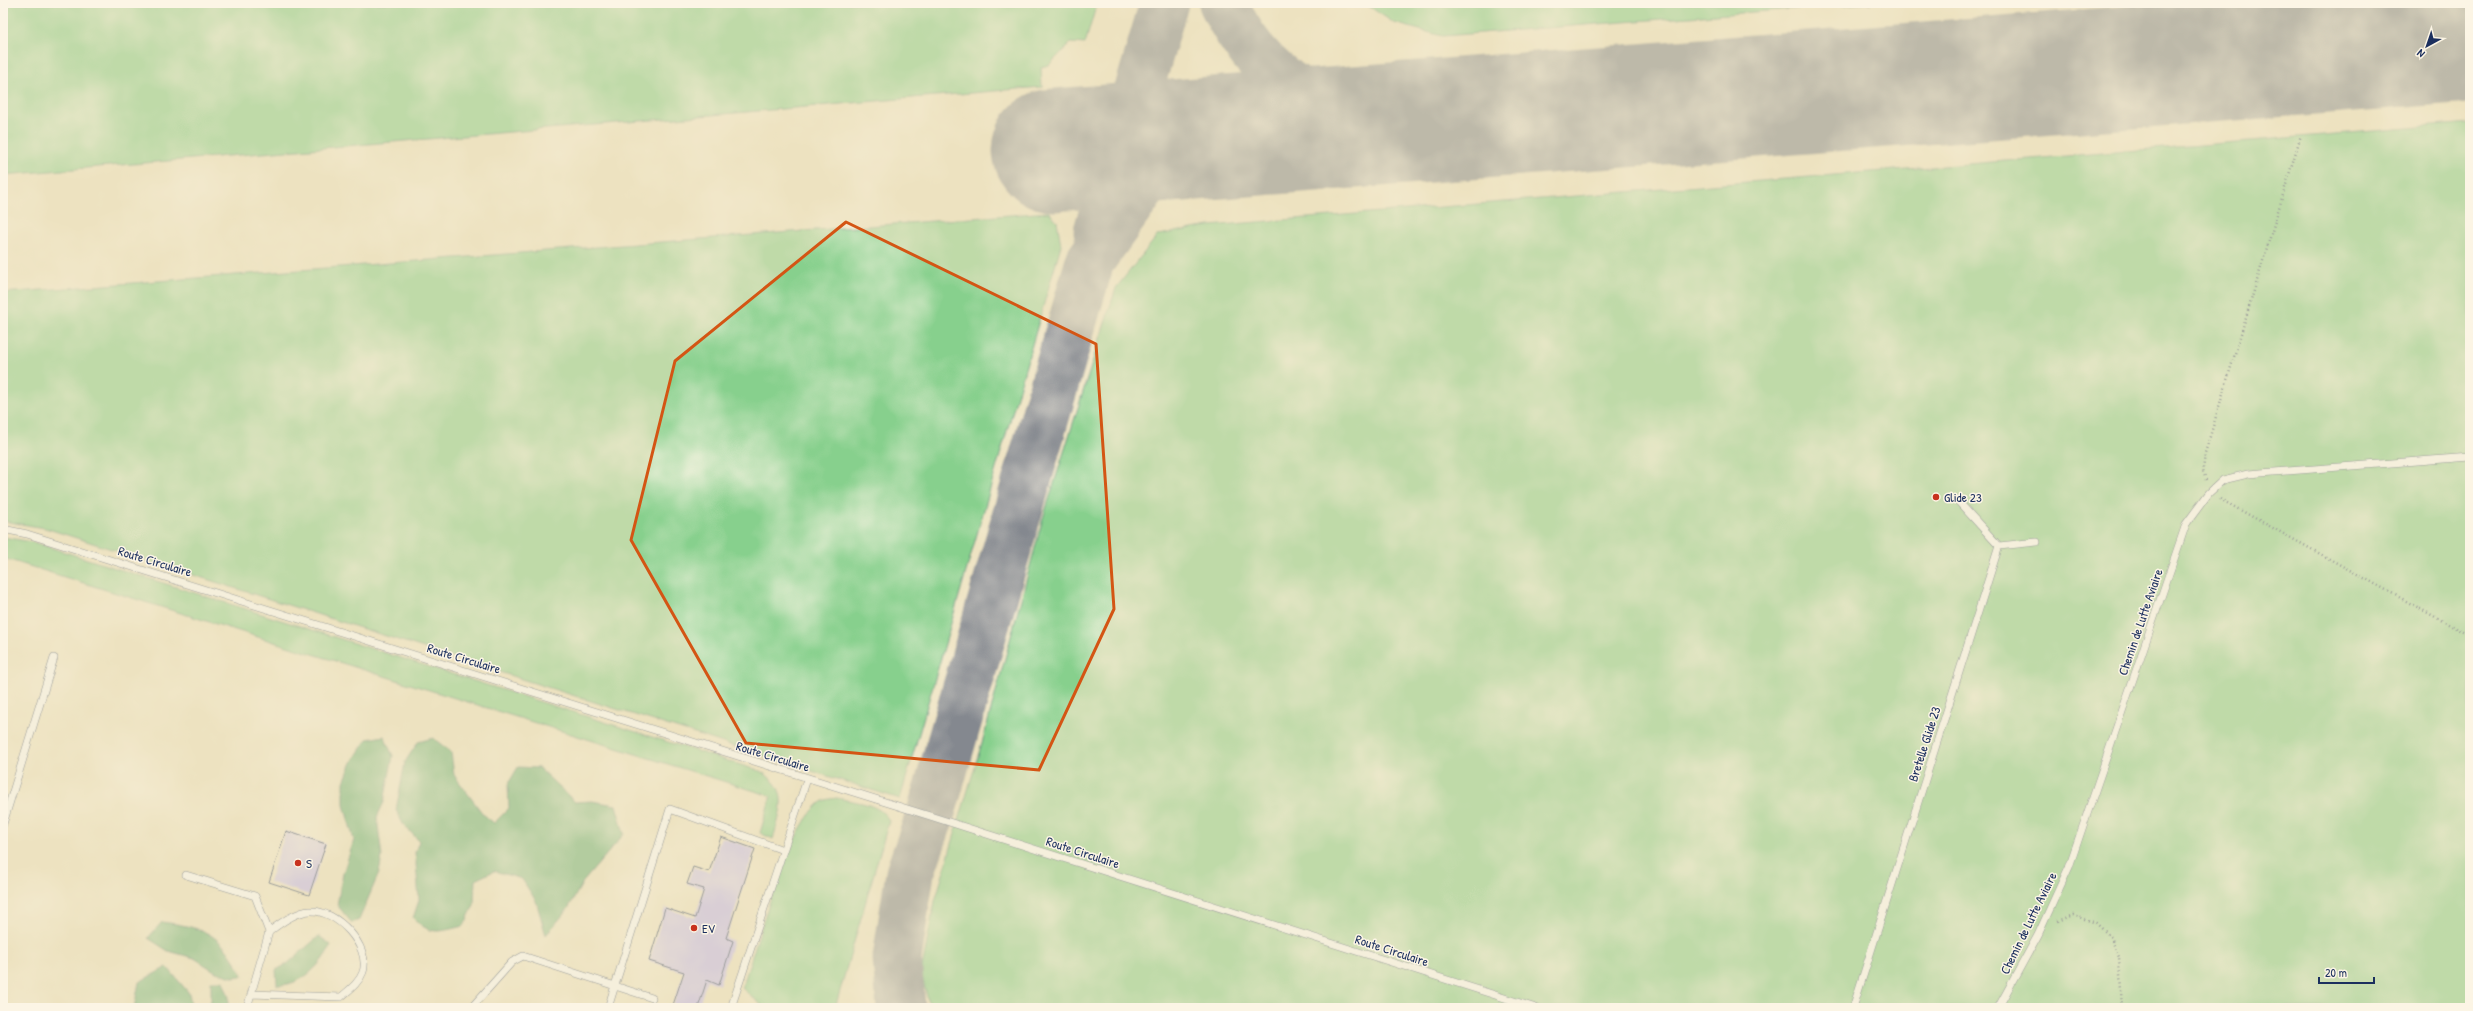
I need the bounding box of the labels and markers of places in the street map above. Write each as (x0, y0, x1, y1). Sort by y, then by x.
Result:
place label: Glide 23 (1944, 488, 1982, 506)
marker: Glide 23 (1931, 492, 1941, 502)
place label: S (306, 854, 312, 872)
marker: S (293, 858, 303, 868)
place label: EV (702, 919, 716, 937)
marker: EV (689, 923, 699, 933)

